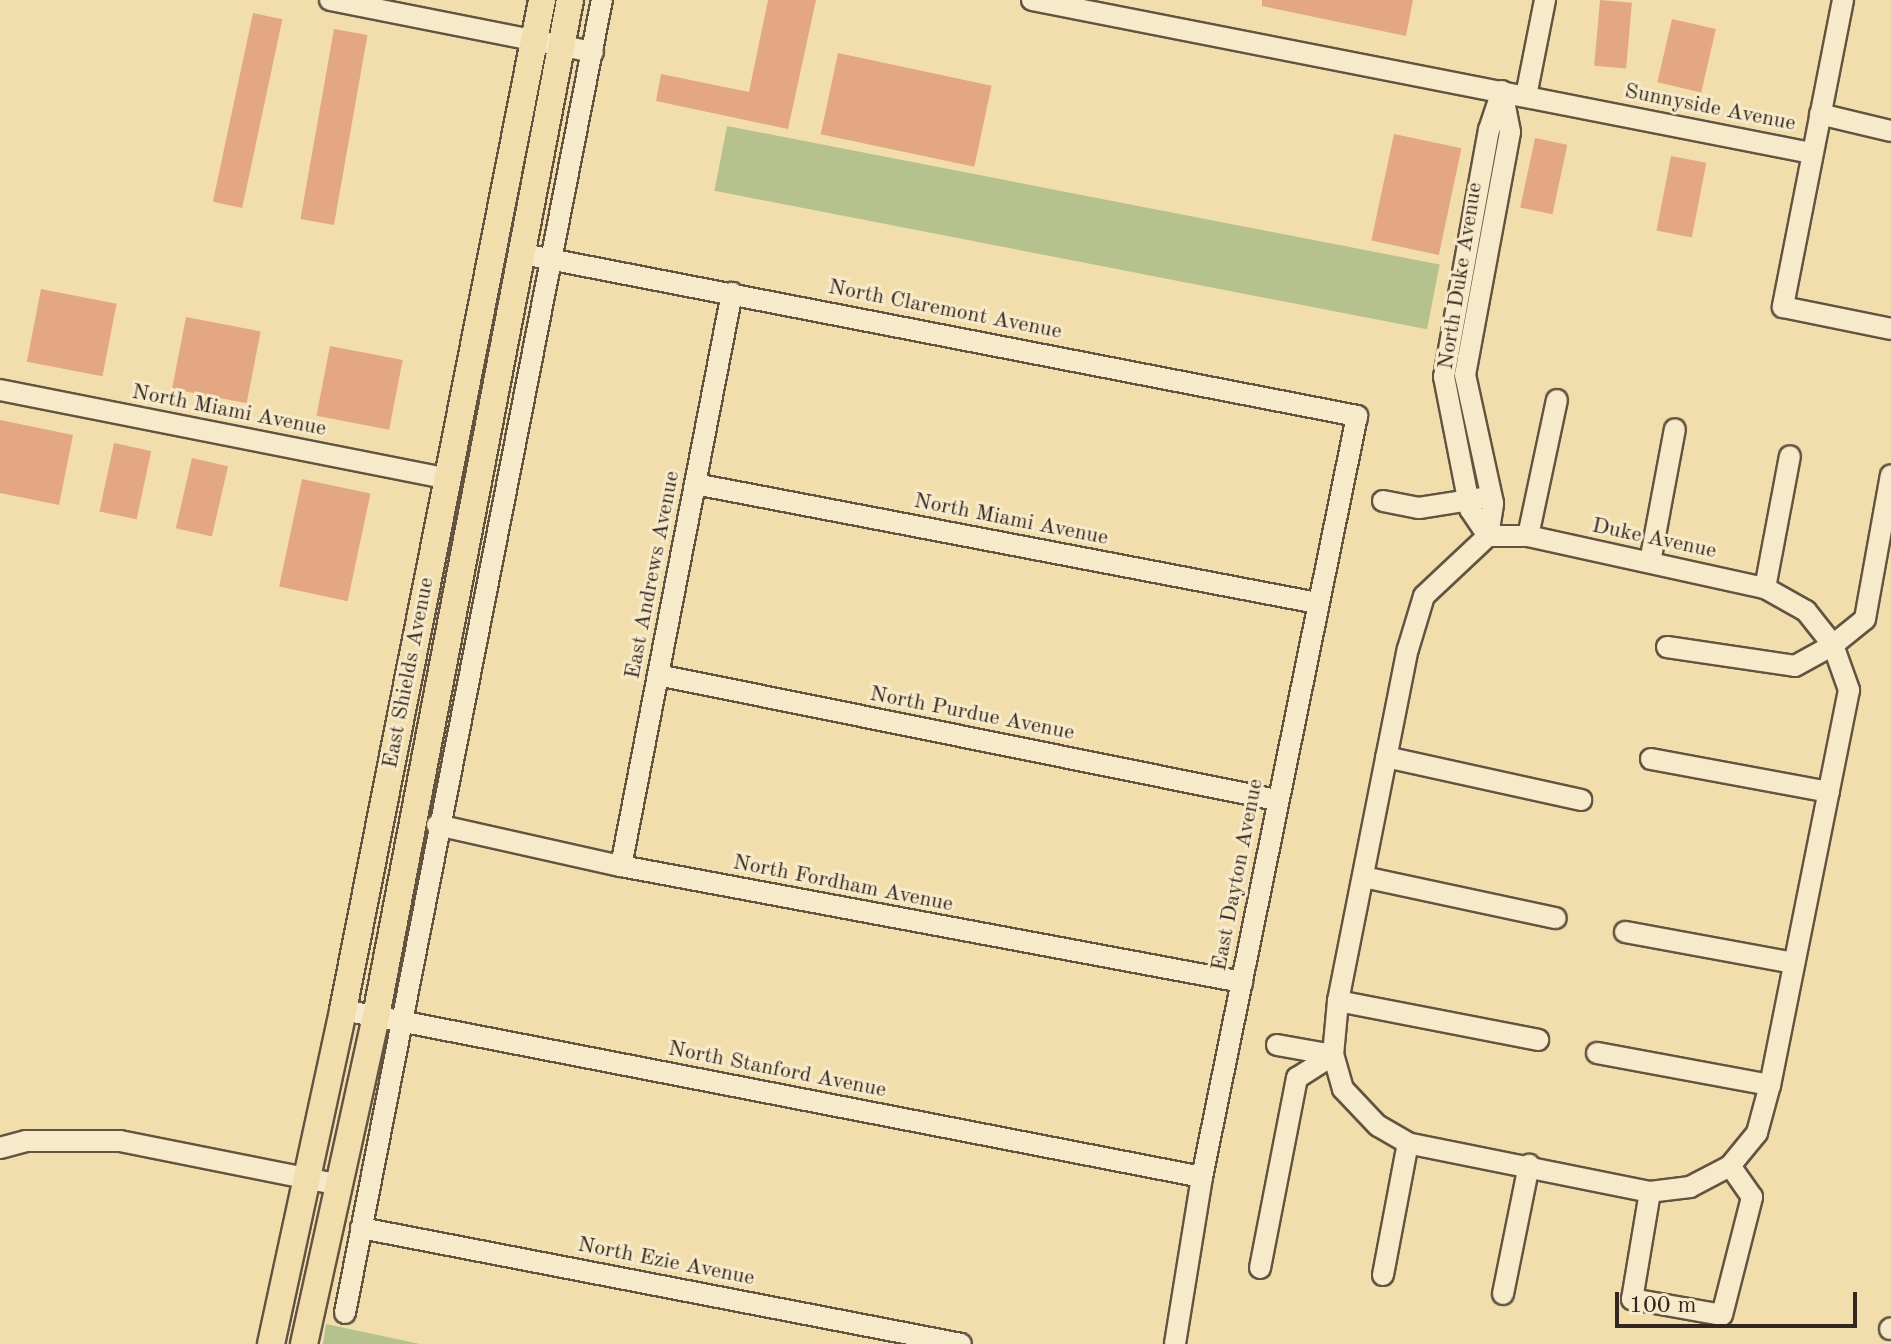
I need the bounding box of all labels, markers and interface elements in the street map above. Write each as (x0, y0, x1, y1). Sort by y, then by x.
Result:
street label: Sunnyside Avenue (1622, 78, 1798, 138)
street label: North Duke Avenue (1433, 180, 1489, 372)
street label: North Claremont Avenue (826, 274, 1064, 346)
street label: North Miami Avenue (130, 379, 328, 443)
street label: East Andrews Avenue (620, 469, 686, 681)
street label: North Miami Avenue (912, 488, 1110, 552)
street label: Duke Avenue (1589, 513, 1719, 565)
street label: East Shields Avenue (378, 575, 440, 771)
street label: North Purdue Avenue (867, 681, 1077, 747)
street label: East Dayton Avenue (1206, 777, 1270, 973)
street label: North Fordham Avenue (731, 850, 955, 918)
street label: North Stanford Avenue (666, 1036, 888, 1104)
street label: North Ezie Avenue (575, 1232, 757, 1292)
scale bar (1619, 1276, 1861, 1326)
text: 100 m (1629, 1294, 1697, 1318)

